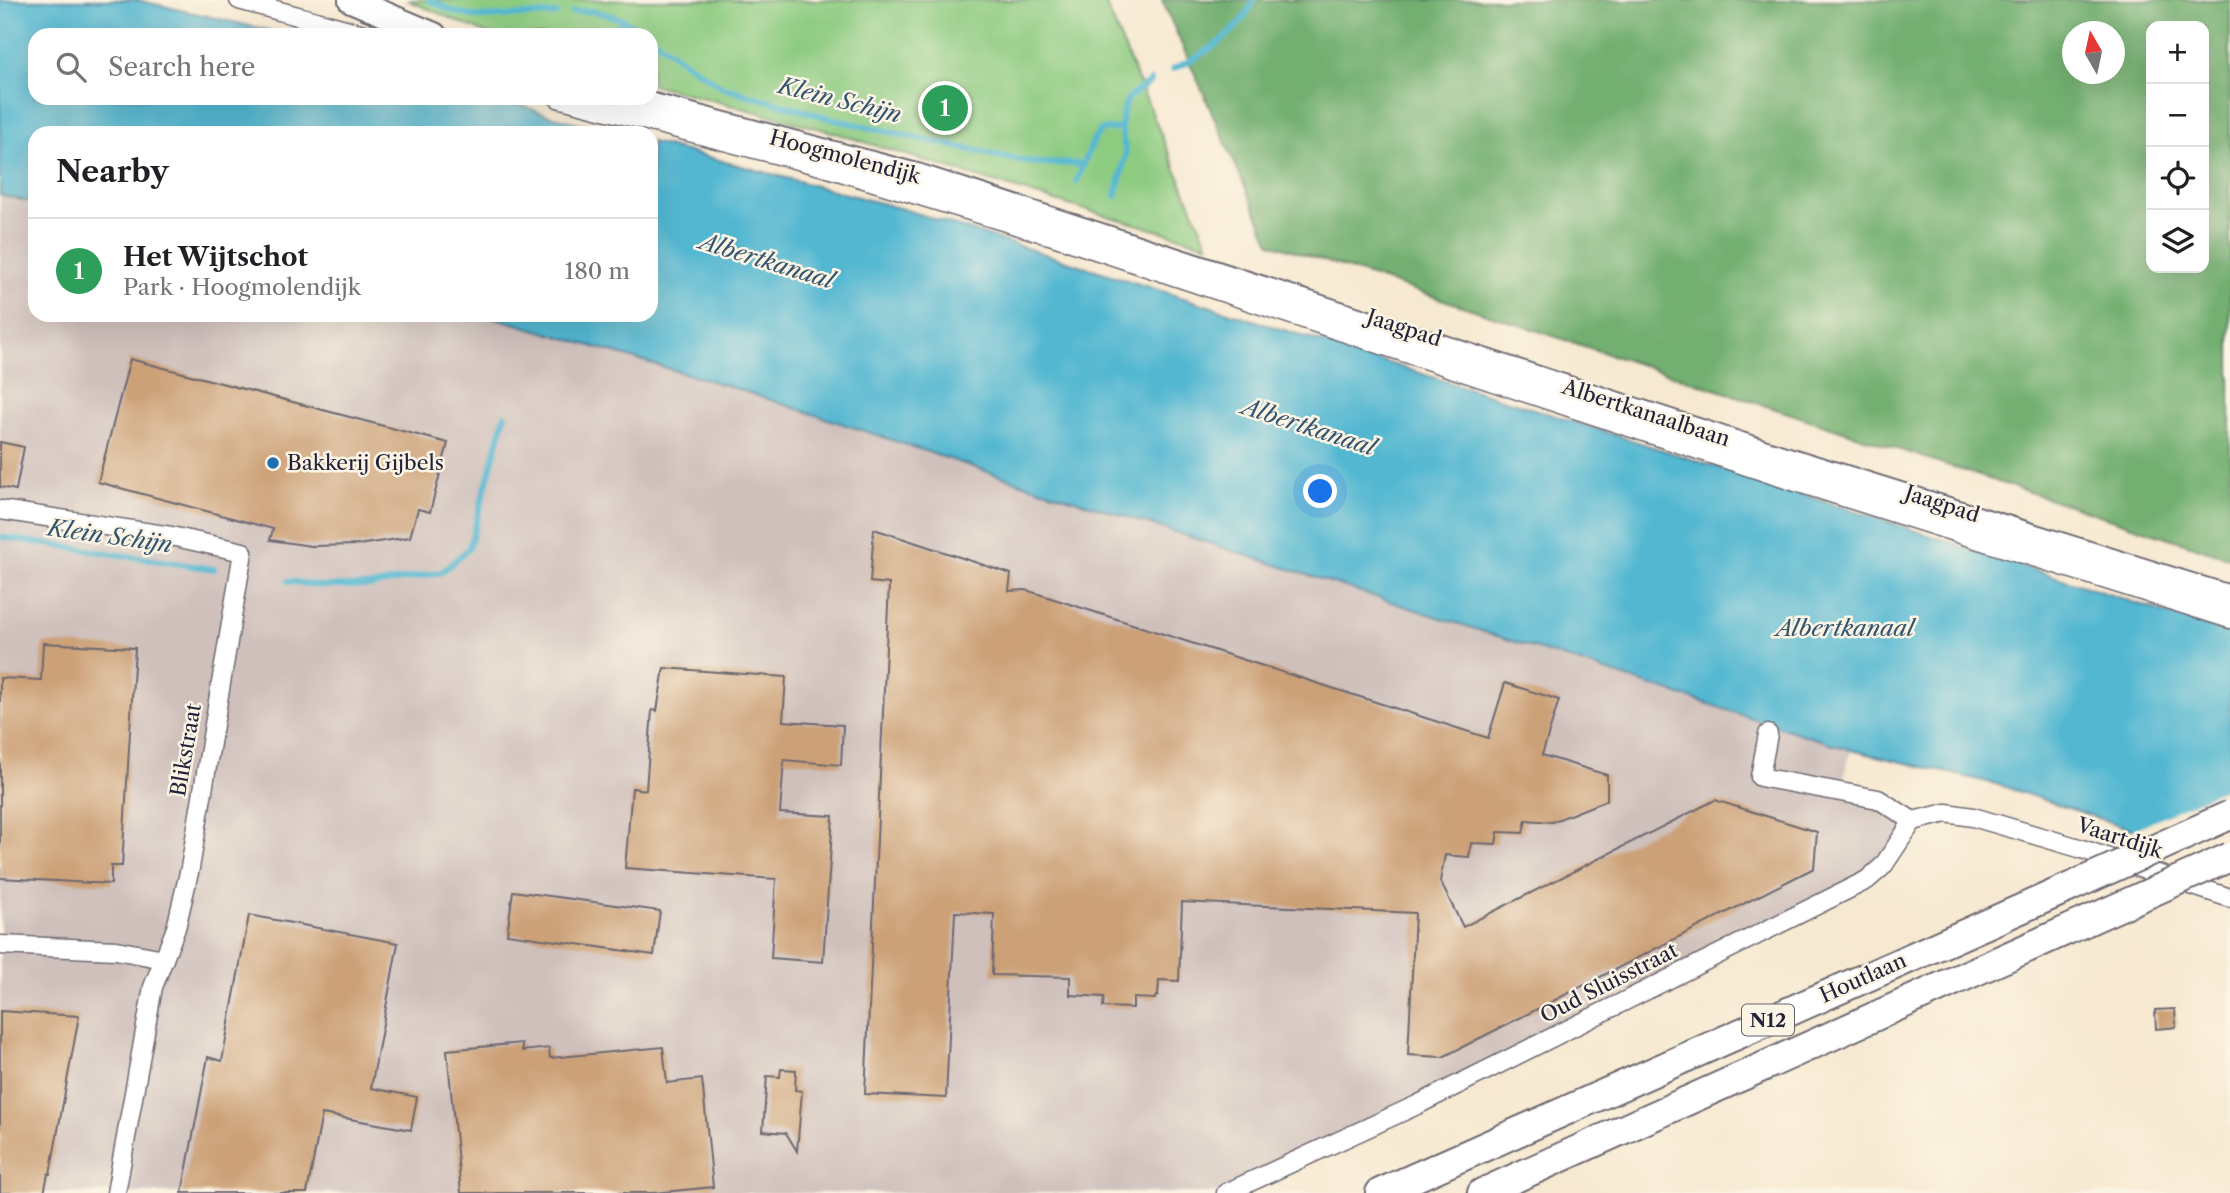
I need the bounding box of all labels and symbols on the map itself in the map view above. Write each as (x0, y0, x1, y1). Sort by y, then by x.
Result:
north arrow (2062, 21, 2125, 84)
water label: Klein Schijn (774, 71, 904, 129)
pin: 1 (922, 82, 968, 134)
street label: Hoogmolendijk (767, 124, 924, 189)
water label: Albertkanaal (694, 226, 840, 295)
street label: Jaagpad (1361, 303, 1445, 351)
street label: Albertkanaalbaan (1558, 373, 1733, 451)
water label: Albertkanaal (1236, 391, 1382, 463)
place label: Bakkerij Gijbels (287, 450, 444, 475)
marker: Bakkerij Gijbels (265, 455, 281, 471)
your location (1303, 474, 1337, 508)
street label: Jaagpad (1899, 479, 1983, 527)
water label: Klein Schijn (44, 513, 174, 559)
water label: Albertkanaal (1773, 614, 1917, 642)
street label: Blikstraat (165, 701, 206, 798)
street label: Vaartdijk (2073, 812, 2167, 863)
street label: Oud Sluisstraat (1536, 937, 1682, 1028)
street label: Houtlaan (1816, 947, 1910, 1008)
road number: N12 (1742, 1004, 1794, 1036)

